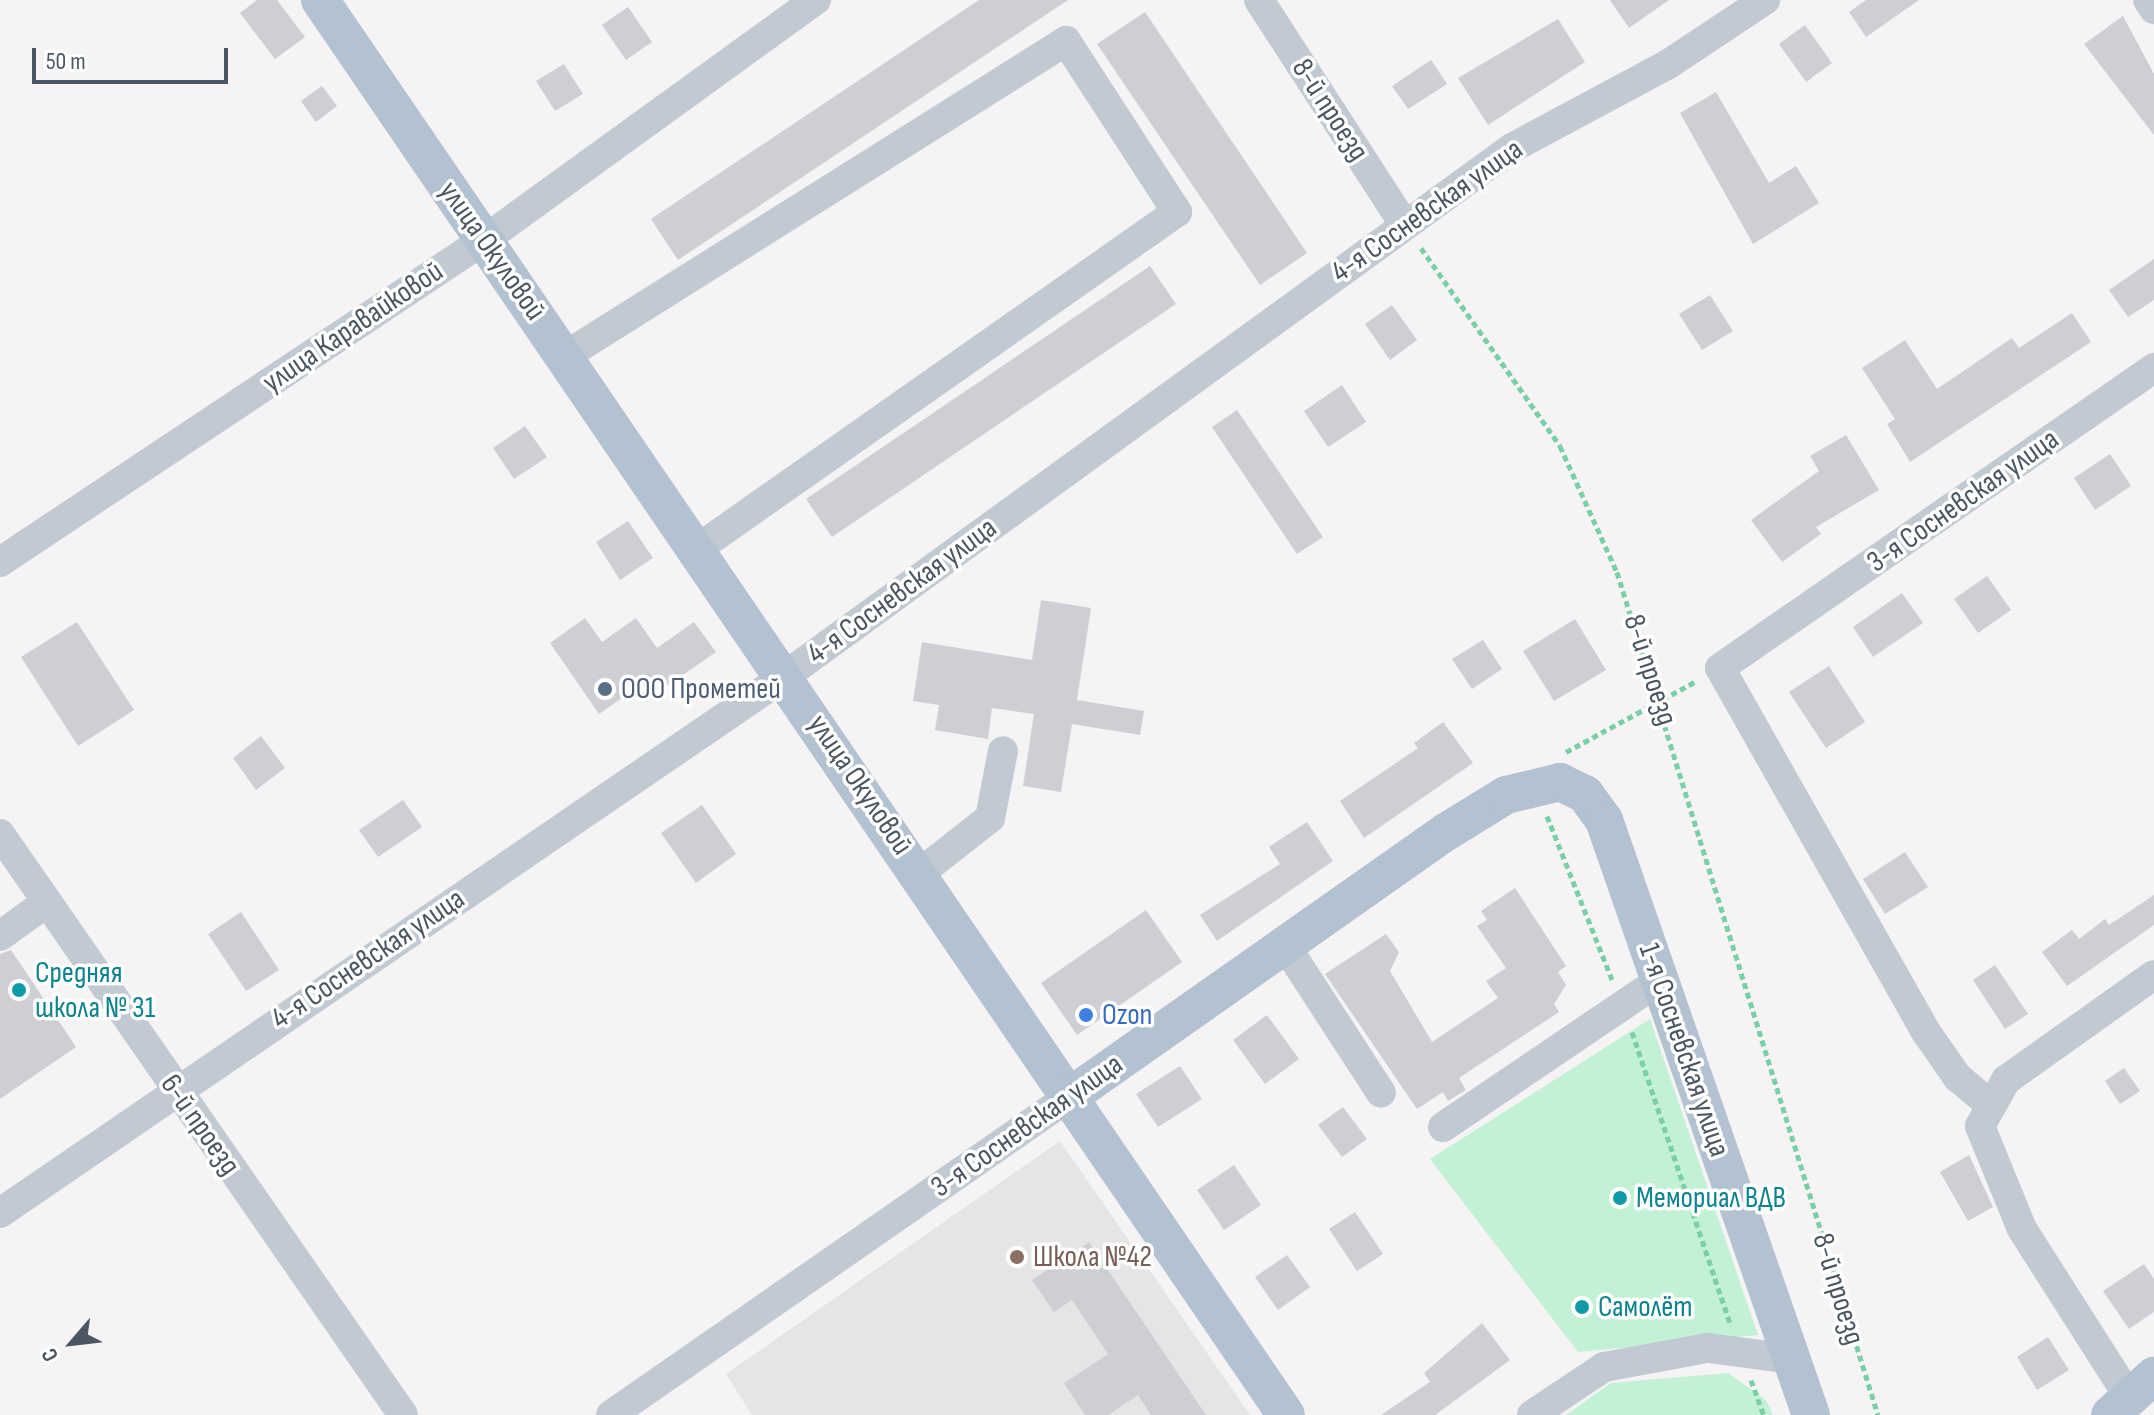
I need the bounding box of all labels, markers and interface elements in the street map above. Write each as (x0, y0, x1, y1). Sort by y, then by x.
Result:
scale bar (36, 32, 232, 82)
text: 50 m (46, 47, 86, 76)
street label: 8-й проезд (1284, 52, 1376, 168)
street label: 4-я Сосневская улица (1324, 132, 1530, 290)
street label: улица Окуловой (431, 175, 553, 327)
street label: улица Каравайковой (256, 253, 450, 401)
street label: 3-я Сосневская улица (1860, 422, 2066, 580)
street label: 4-я Сосневская улица (800, 510, 1004, 672)
street label: 8-й проезд (1615, 610, 1685, 730)
place label: ООО Прометей (621, 671, 781, 707)
marker: ООО Прометей (596, 680, 614, 698)
street label: улица Окуловой (800, 708, 920, 862)
street label: 4-я Сосневская улица (264, 881, 472, 1037)
street label: 1-я Сосневская улица (1631, 938, 1737, 1162)
place label: Средняя школа № 31 (35, 955, 155, 1026)
marker: Средняя школа № 31 (10, 981, 28, 999)
place label: Ozon (1102, 997, 1152, 1033)
marker: Ozon (1077, 1006, 1095, 1024)
street label: 3-я Сосневская улица (924, 1047, 1130, 1205)
street label: 6-й проезд (152, 1068, 248, 1182)
place label: Мемориал ВДВ (1636, 1180, 1786, 1216)
marker: Мемориал ВДВ (1611, 1189, 1629, 1207)
street label: 8-й проезд (1804, 1229, 1872, 1349)
place label: Школа №42 (1033, 1239, 1152, 1275)
marker: Школа №42 (1008, 1248, 1026, 1266)
place label: Самолёт (1598, 1289, 1693, 1325)
marker: Самолёт (1573, 1298, 1591, 1316)
north arrow (32, 1303, 112, 1383)
text: С (36, 1343, 65, 1366)

